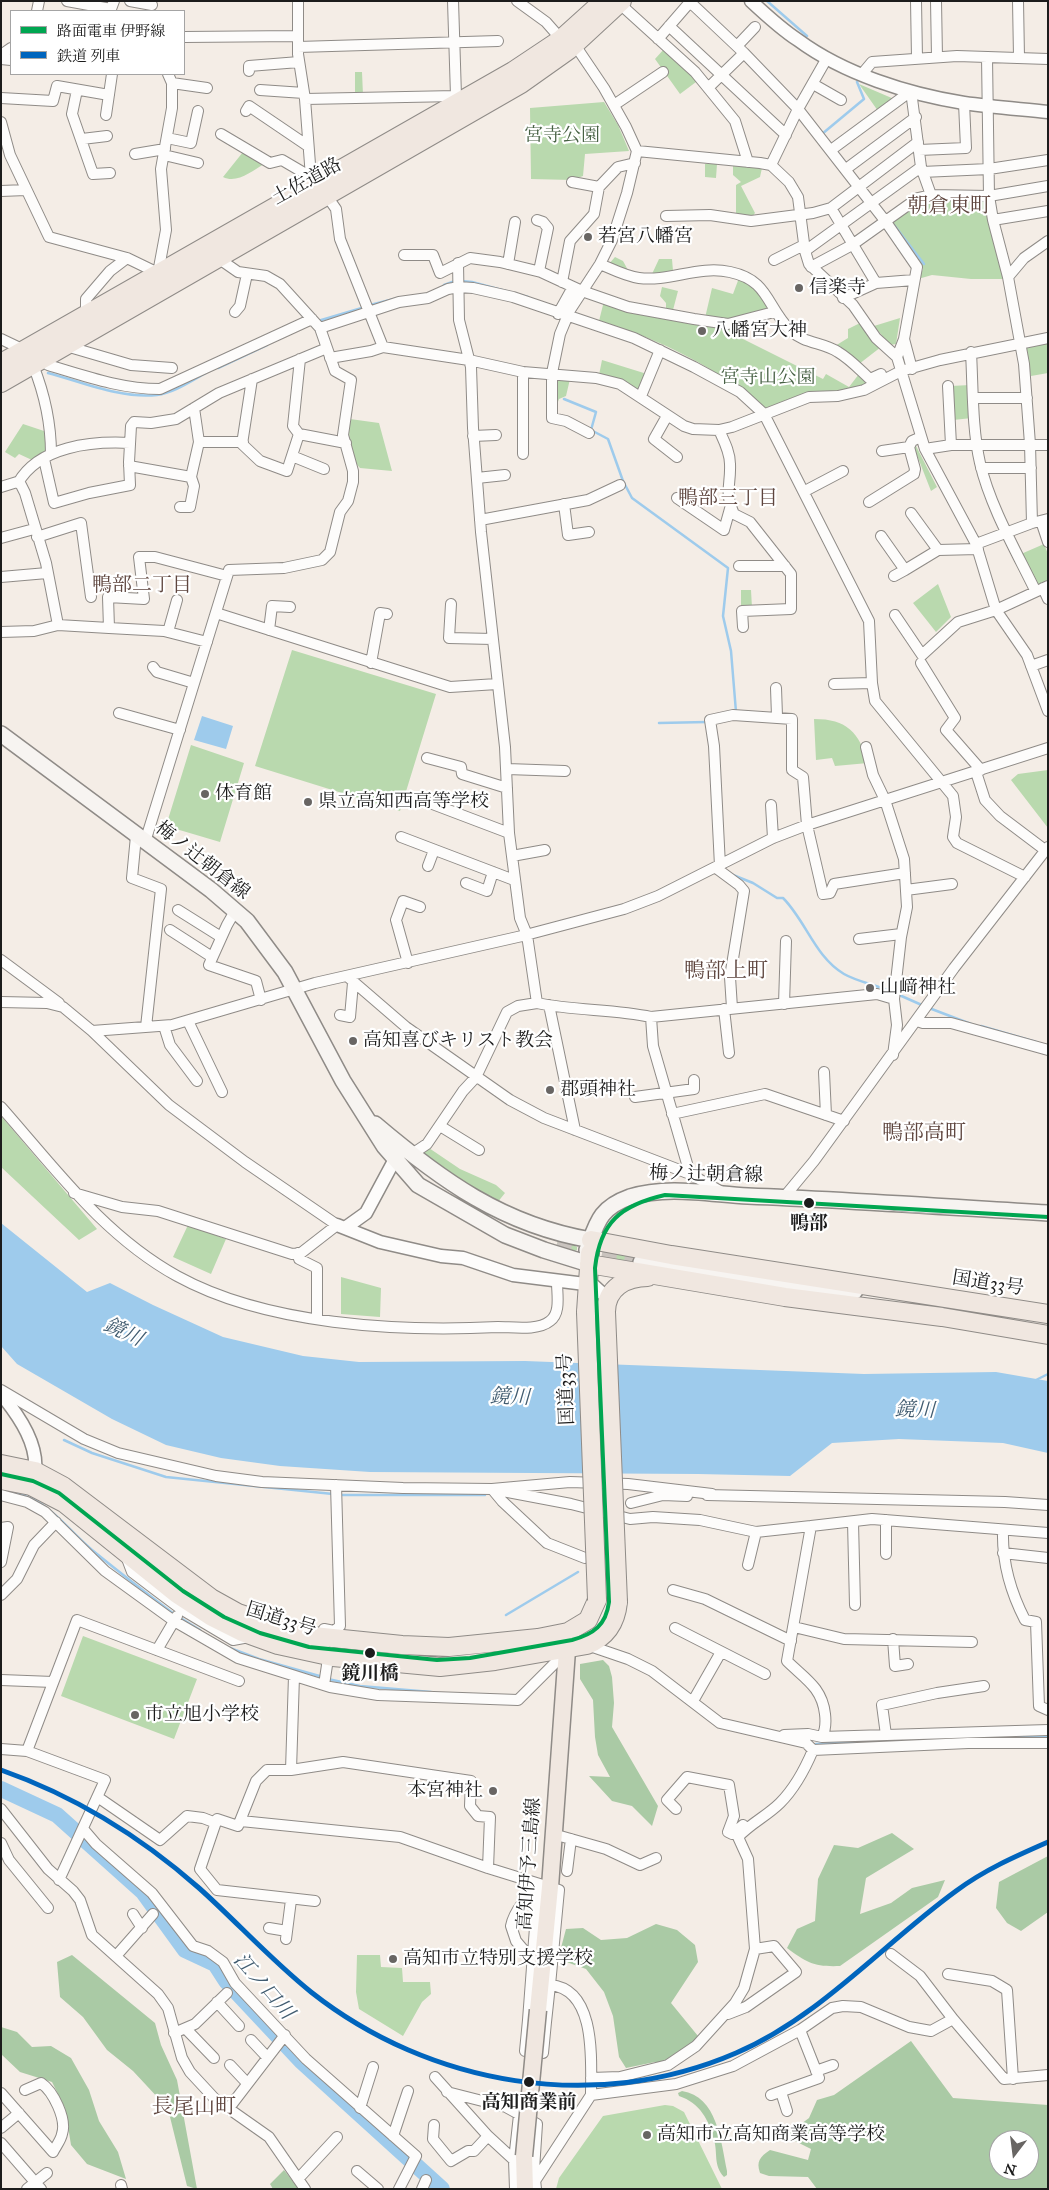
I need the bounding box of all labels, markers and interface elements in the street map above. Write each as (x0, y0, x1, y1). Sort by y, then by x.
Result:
legend (10, 10, 185, 75)
text: 路面電車 伊野線 (57, 22, 165, 40)
text: 鉄道 列車 (57, 47, 120, 65)
park label: 宮寺公園 (524, 125, 600, 147)
street label: 土佐道路 (268, 154, 346, 210)
district label: 朝倉東町 (907, 194, 991, 220)
place label: 若宮八幡宮 (598, 226, 693, 248)
marker: 若宮八幡宮 (582, 231, 594, 243)
place label: 信楽寺 (809, 277, 866, 299)
marker: 信楽寺 (793, 282, 805, 294)
place label: 八幡宮大神 (712, 320, 807, 342)
marker: 八幡宮大神 (696, 325, 708, 337)
park label: 宮寺山公園 (721, 367, 815, 389)
district label: 鴨部三丁目 (678, 487, 778, 511)
district label: 鴨部二丁目 (92, 574, 192, 598)
place label: 体育館 (215, 783, 272, 805)
marker: 体育館 (199, 788, 211, 800)
place label: 県立高知西高等学校 (318, 791, 489, 813)
marker: 県立高知西高等学校 (302, 796, 314, 808)
street label: 梅ノ辻朝倉線 (150, 817, 254, 905)
district label: 鴨部上町 (684, 959, 768, 985)
place label: 山﨑神社 (880, 977, 956, 999)
marker: 山﨑神社 (864, 982, 876, 994)
place label: 高知喜びキリスト教会 (363, 1030, 553, 1052)
marker: 高知喜びキリスト教会 (347, 1035, 359, 1047)
place label: 郡頭神社 (560, 1079, 636, 1101)
marker: 郡頭神社 (544, 1084, 556, 1096)
district label: 鴨部高町 (882, 1121, 966, 1147)
street label: 梅ノ辻朝倉線 (649, 1163, 763, 1187)
marker: 鴨部 (802, 1196, 816, 1210)
place label: 鴨部 (790, 1213, 828, 1235)
street label: 国道33号 (951, 1267, 1025, 1301)
water label: 鏡川 (100, 1314, 146, 1352)
street label: 国道33号 (554, 1353, 580, 1425)
water label: 鏡川 (490, 1385, 530, 1411)
water label: 鏡川 (895, 1398, 935, 1424)
street label: 国道33号 (243, 1599, 319, 1641)
marker: 鏡川橋 (363, 1646, 377, 1660)
place label: 鏡川橋 (342, 1663, 398, 1685)
place label: 市立旭小学校 (145, 1704, 259, 1726)
marker: 市立旭小学校 (129, 1709, 141, 1721)
place label: 本宮神社 (407, 1780, 483, 1802)
marker: 本宮神社 (487, 1785, 499, 1797)
street label: 高知伊予三島線 (514, 1797, 546, 1931)
place label: 高知市立特別支援学校 (403, 1948, 593, 1970)
water label: 江ノ口川 (228, 1949, 298, 2025)
marker: 高知市立特別支援学校 (387, 1953, 399, 1965)
marker: 高知商業前 (522, 2075, 536, 2089)
place label: 高知商業前 (482, 2092, 576, 2114)
district label: 長尾山町 (152, 2095, 236, 2121)
place label: 高知市立高知商業高等学校 (657, 2124, 885, 2146)
marker: 高知市立高知商業高等学校 (641, 2129, 653, 2141)
north arrow (989, 2130, 1039, 2180)
text: N (1002, 2159, 1018, 2179)

